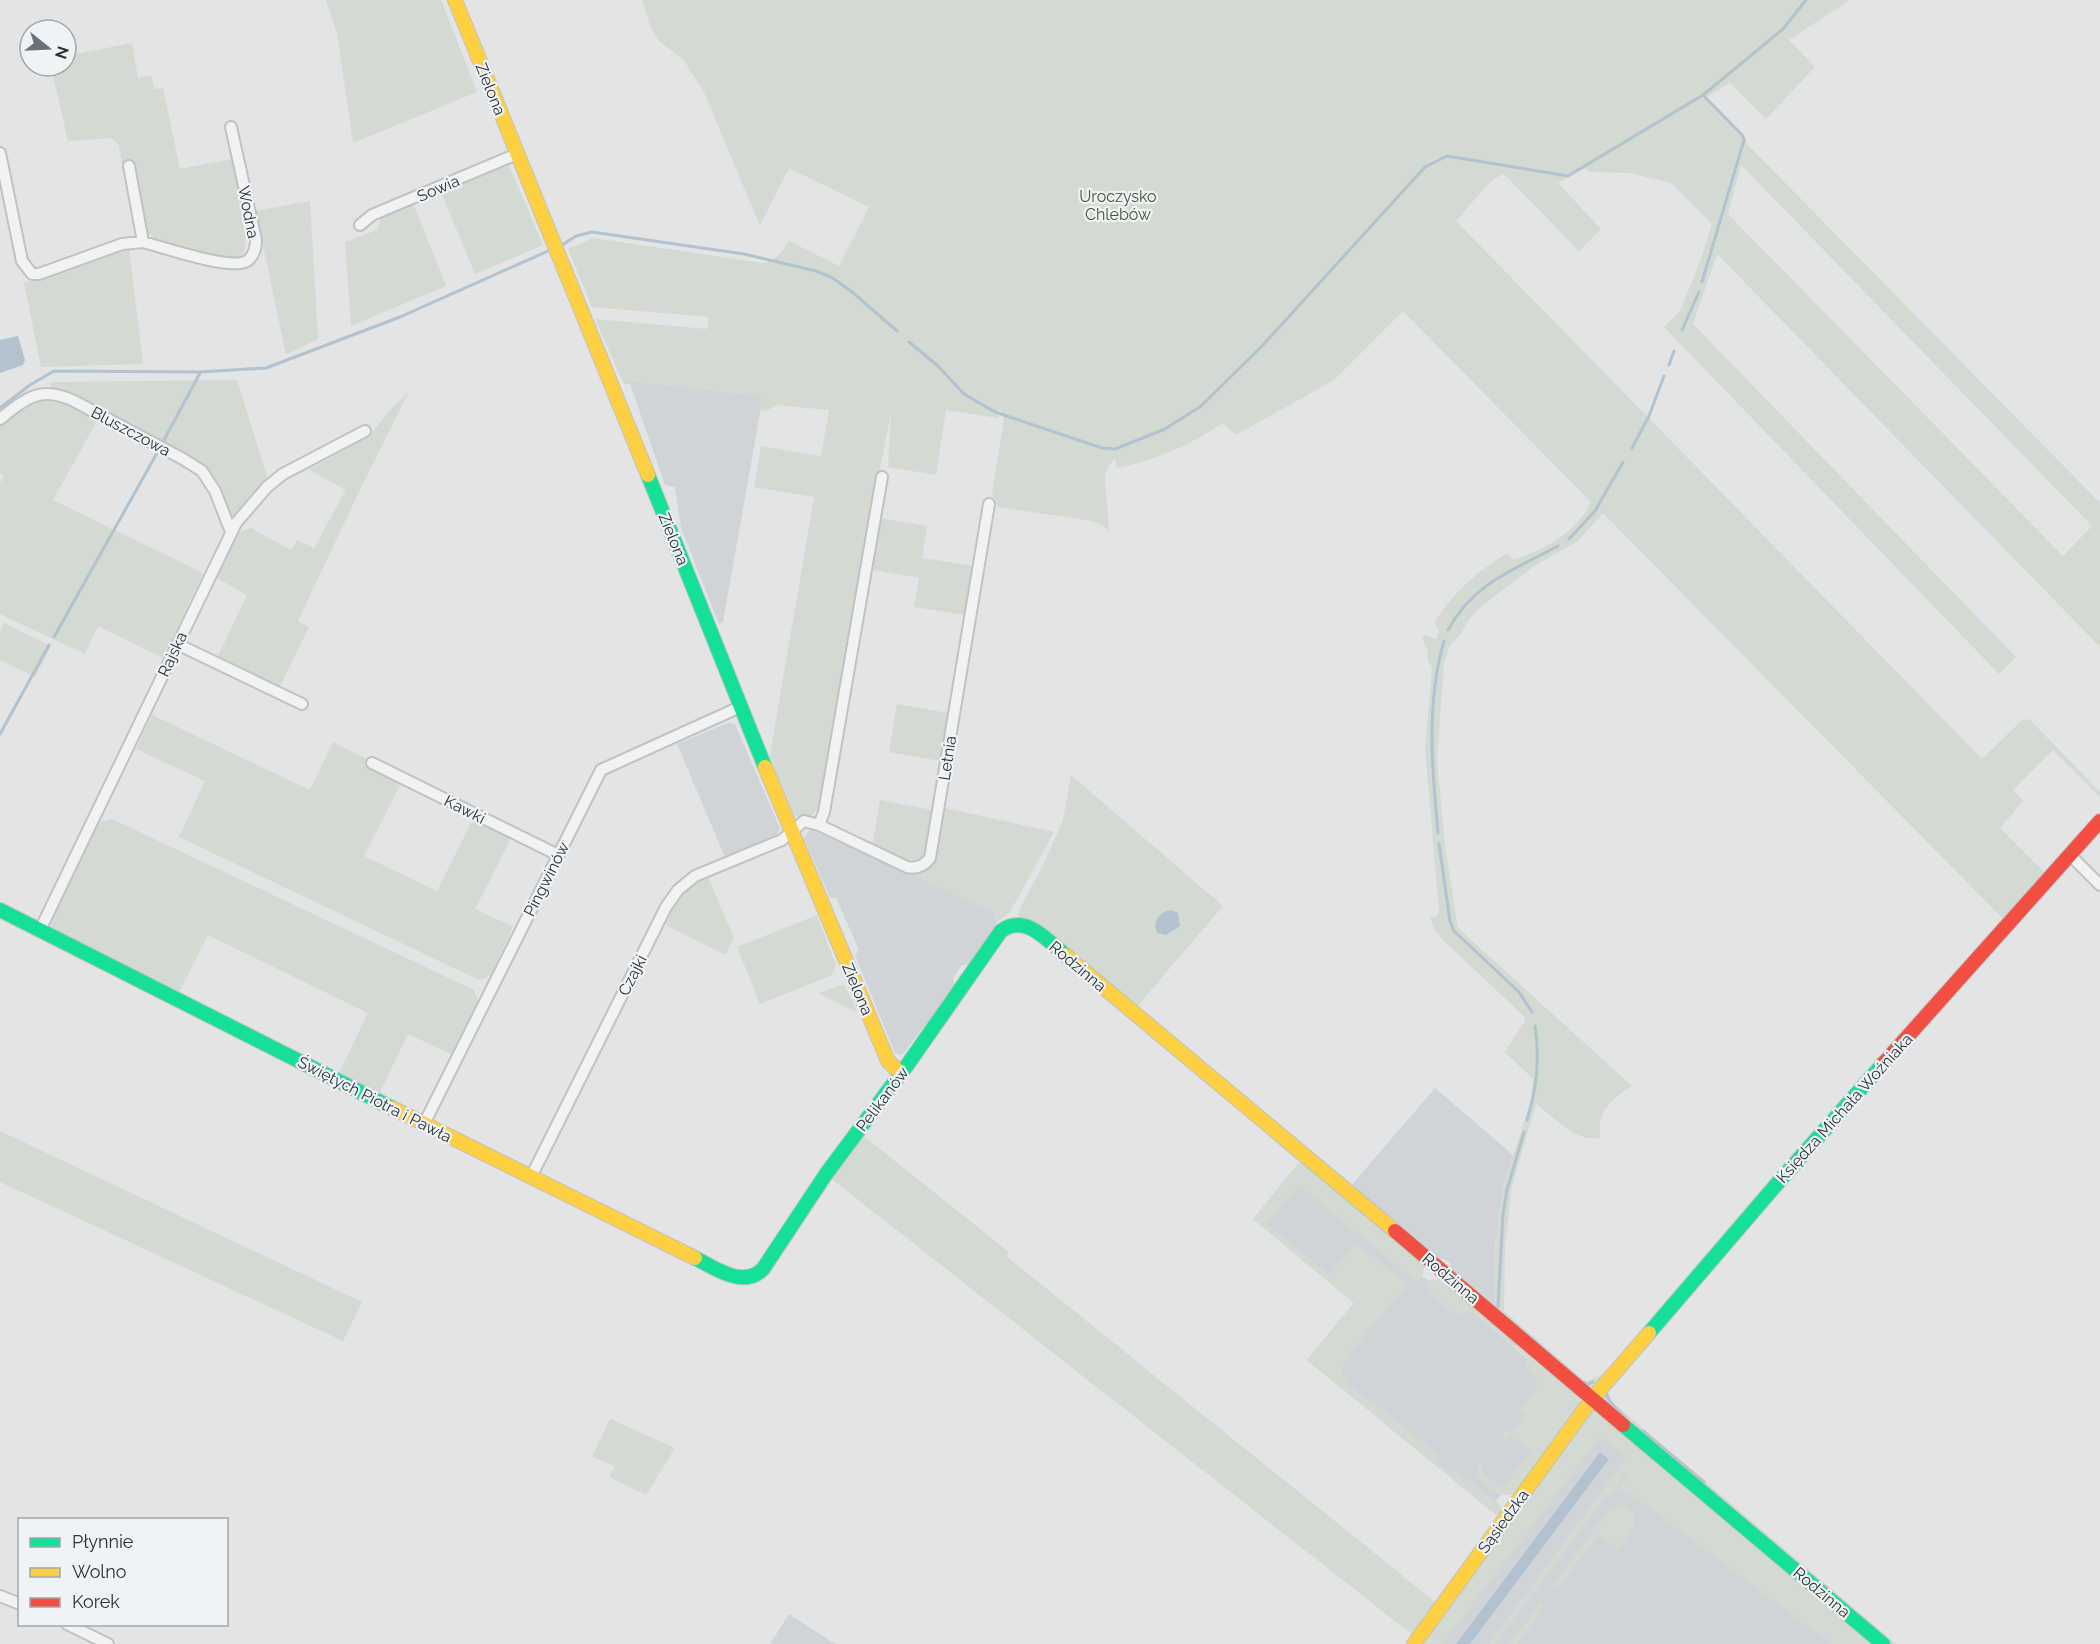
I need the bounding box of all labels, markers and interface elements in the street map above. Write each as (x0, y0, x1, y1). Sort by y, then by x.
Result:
north arrow (18, 18, 78, 78)
text: N (51, 44, 73, 61)
street label: Zielona (471, 60, 510, 118)
street label: Sowia (414, 171, 462, 206)
street label: Wodna (234, 184, 263, 240)
park label: Uroczysko Chlebów (1079, 187, 1157, 224)
street label: Bluszczowa (88, 403, 174, 460)
street label: Zielona (654, 510, 693, 568)
street label: Rajska (154, 629, 191, 680)
street label: Letnia (935, 734, 960, 782)
street label: Kawki (441, 791, 489, 828)
street label: Pingwinów (520, 839, 573, 920)
street label: Rodzinna (1045, 937, 1110, 996)
street label: Czajki (614, 952, 651, 999)
street label: Zielona (838, 960, 877, 1018)
street label: Księdza Michała Woźniaka (1772, 1030, 1916, 1187)
street label: Świętych Piotra i Pawła (295, 1051, 455, 1147)
street label: Pelikanów (852, 1063, 913, 1135)
street label: Rodzinna (1418, 1249, 1483, 1308)
street label: Sąsiedzka (1474, 1486, 1533, 1557)
legend (18, 1518, 228, 1626)
text: Płynnie (72, 1531, 134, 1552)
text: Wolno (72, 1561, 127, 1582)
street label: Rodzinna (1789, 1563, 1854, 1622)
text: Korek (72, 1591, 120, 1612)

